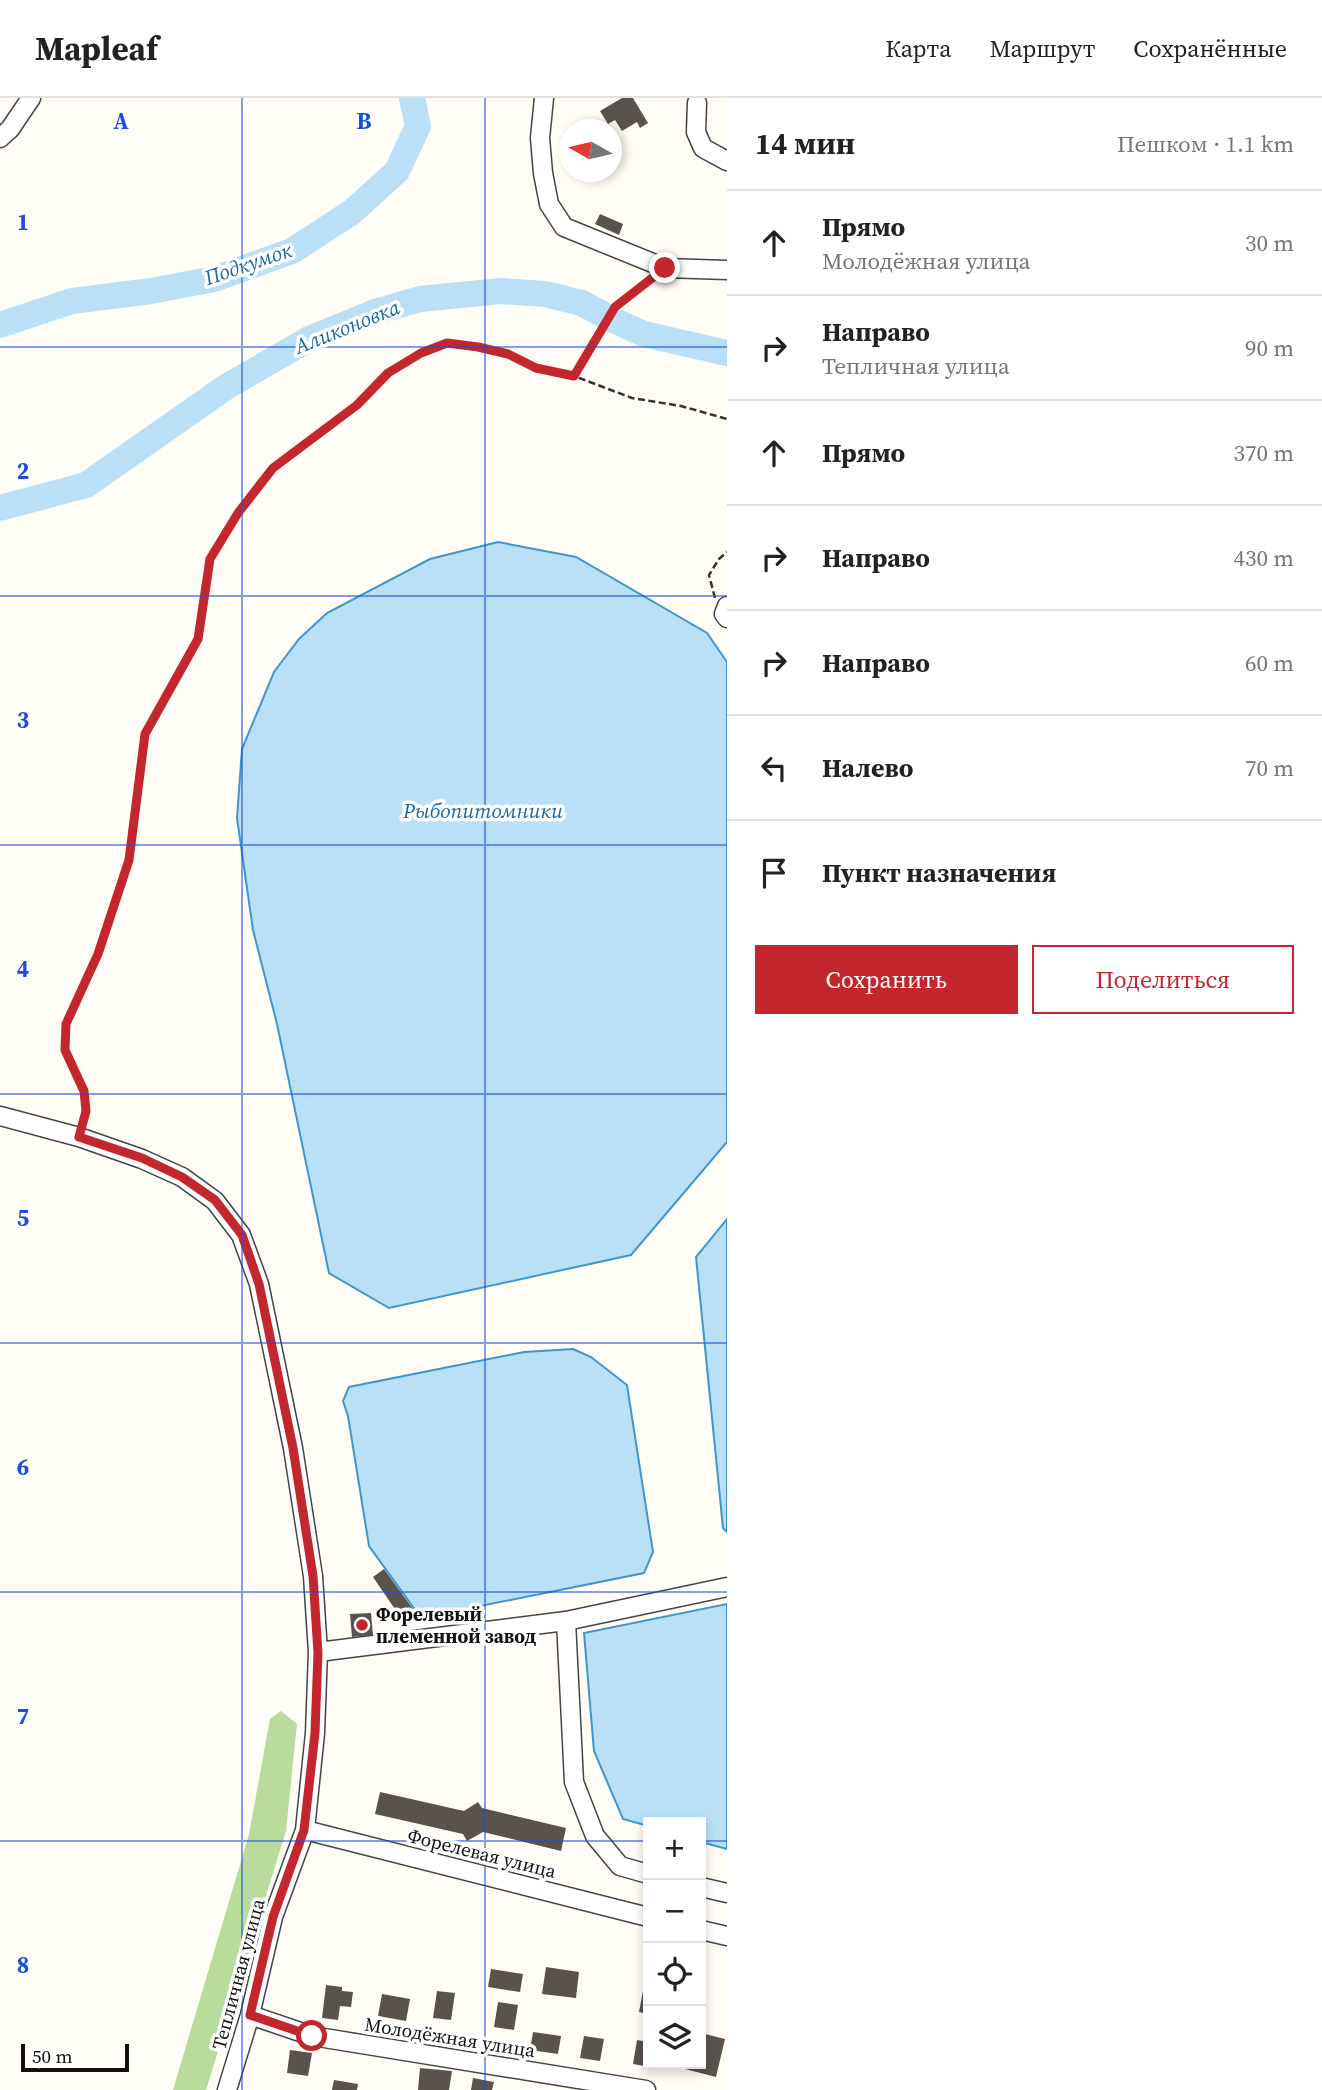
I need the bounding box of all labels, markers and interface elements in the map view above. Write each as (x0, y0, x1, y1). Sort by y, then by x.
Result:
text: Mapleaf (35, 26, 158, 71)
text: Карта (885, 32, 951, 65)
text: Маршрут (989, 32, 1095, 65)
text: Сохранённые (1133, 32, 1287, 65)
text: A (113, 105, 129, 137)
text: B (357, 105, 372, 137)
north arrow (559, 119, 622, 182)
text: 14 мин (755, 123, 855, 164)
text: Пешком · 1.1 km (1117, 128, 1294, 160)
text: 1 (17, 206, 29, 238)
text: Прямо (822, 209, 905, 245)
icon: ahead (755, 224, 793, 262)
text: 30 m (1245, 227, 1294, 259)
water label: Подкумок (199, 235, 296, 292)
text: Молодёжная улица (822, 245, 1030, 277)
route end (649, 252, 680, 283)
water label: Аликоновка (289, 292, 404, 361)
text: Направо (822, 314, 930, 350)
icon: right (755, 329, 793, 367)
text: 90 m (1245, 332, 1294, 364)
text: Тепличная улица (822, 350, 1010, 382)
icon: ahead (755, 434, 793, 472)
text: Прямо (822, 435, 905, 471)
text: 370 m (1233, 437, 1294, 469)
text: 2 (17, 455, 29, 487)
icon: right (755, 539, 793, 577)
text: Направо (822, 540, 930, 576)
text: 430 m (1233, 542, 1294, 574)
icon: right (755, 644, 793, 682)
text: Направо (822, 645, 930, 681)
text: 60 m (1245, 647, 1294, 679)
text: 3 (17, 704, 29, 736)
icon: left (755, 749, 793, 787)
text: Налево (822, 750, 913, 786)
text: 70 m (1245, 752, 1294, 784)
water label: Рыбопитомники (402, 796, 563, 825)
icon: arrive (755, 854, 793, 892)
text: Пункт назначения (822, 855, 1056, 891)
button: Сохранить (755, 945, 1018, 1014)
button: Поделиться (1032, 945, 1294, 1014)
text: 4 (17, 953, 29, 985)
text: 5 (17, 1202, 29, 1234)
text: 6 (17, 1451, 29, 1483)
place label: Форелевый племенной завод (376, 1601, 537, 1649)
marker: Форелевый племенной завод (354, 1617, 370, 1633)
text: 7 (17, 1700, 29, 1732)
map controls (643, 1817, 706, 2069)
button: + (643, 1817, 706, 1880)
street label: Форелевая улица (405, 1822, 559, 1884)
button: − (643, 1880, 706, 1943)
street label: Тепличная улица (205, 1895, 271, 2052)
button: locate (643, 1943, 706, 2006)
text: 8 (17, 1949, 29, 1981)
button: layers (643, 2006, 706, 2069)
street label: Молодёжная улица (363, 2011, 537, 2063)
route start (296, 2020, 327, 2051)
scale bar (21, 2041, 130, 2073)
text: 50 m (32, 2043, 73, 2069)

